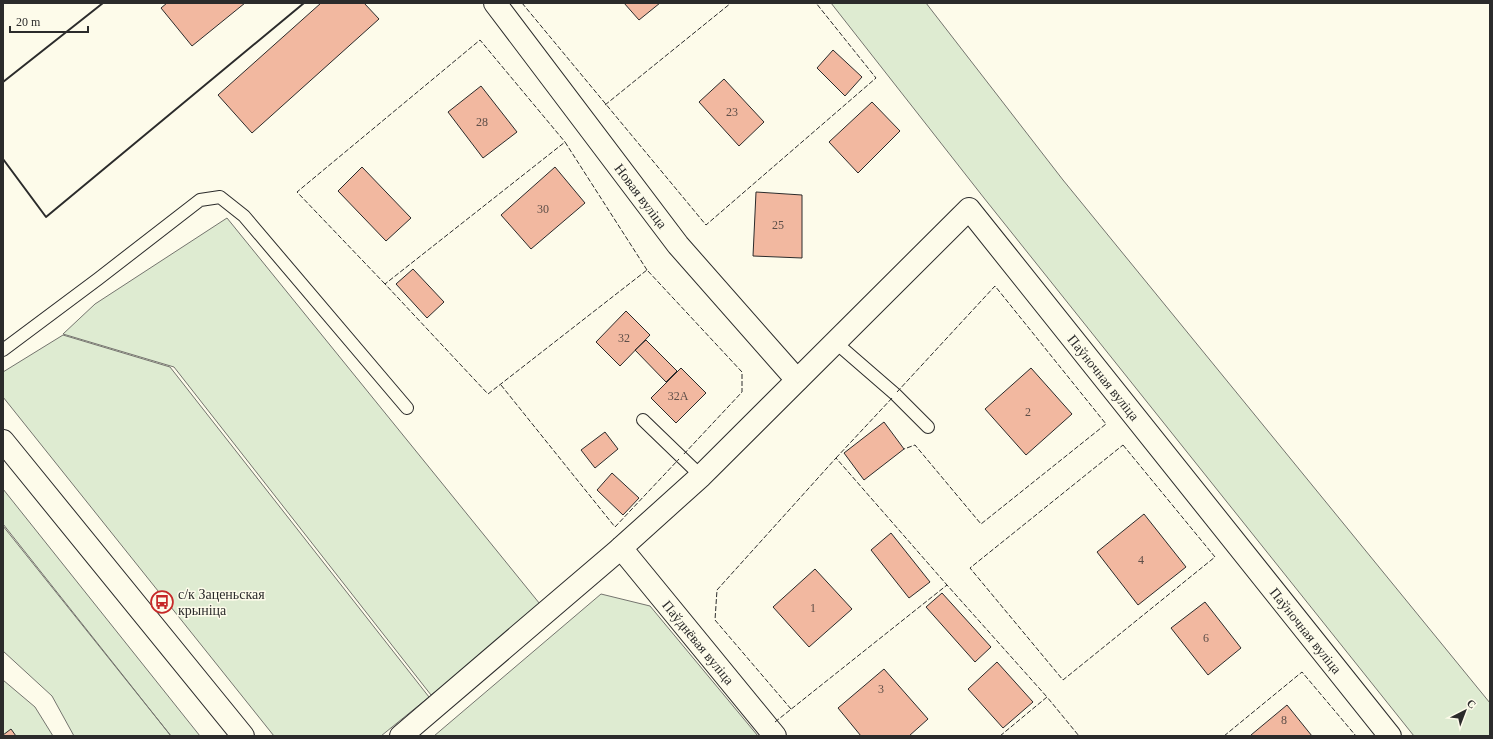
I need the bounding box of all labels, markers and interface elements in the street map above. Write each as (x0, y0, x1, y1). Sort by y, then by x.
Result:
scale bar (10, 8, 88, 34)
text: 20 m (16, 15, 41, 29)
house number: 23 (726, 105, 738, 119)
house number: 28 (476, 115, 488, 129)
street label: Новая вуліца (611, 161, 670, 232)
house number: 30 (537, 202, 549, 216)
house number: 25 (772, 218, 784, 232)
house number: 32 (618, 331, 630, 345)
street label: Паўночная вуліца (1064, 332, 1142, 424)
house number: 32А (668, 389, 689, 403)
house number: 2 (1025, 405, 1031, 419)
house number: 4 (1138, 553, 1144, 567)
street label: Паўночная вуліца (1267, 585, 1345, 677)
place label: с/к Заценьская крыніца (178, 587, 265, 618)
bus stop icon: с/к Заценьская крыніца (149, 589, 175, 615)
street label: Паўднёвая вуліца (659, 598, 737, 688)
house number: 1 (810, 601, 816, 615)
house number: 6 (1203, 631, 1209, 645)
house number: 3 (878, 682, 884, 696)
north arrow (1445, 691, 1485, 731)
text: С (1465, 696, 1479, 711)
house number: 8 (1281, 713, 1287, 727)

